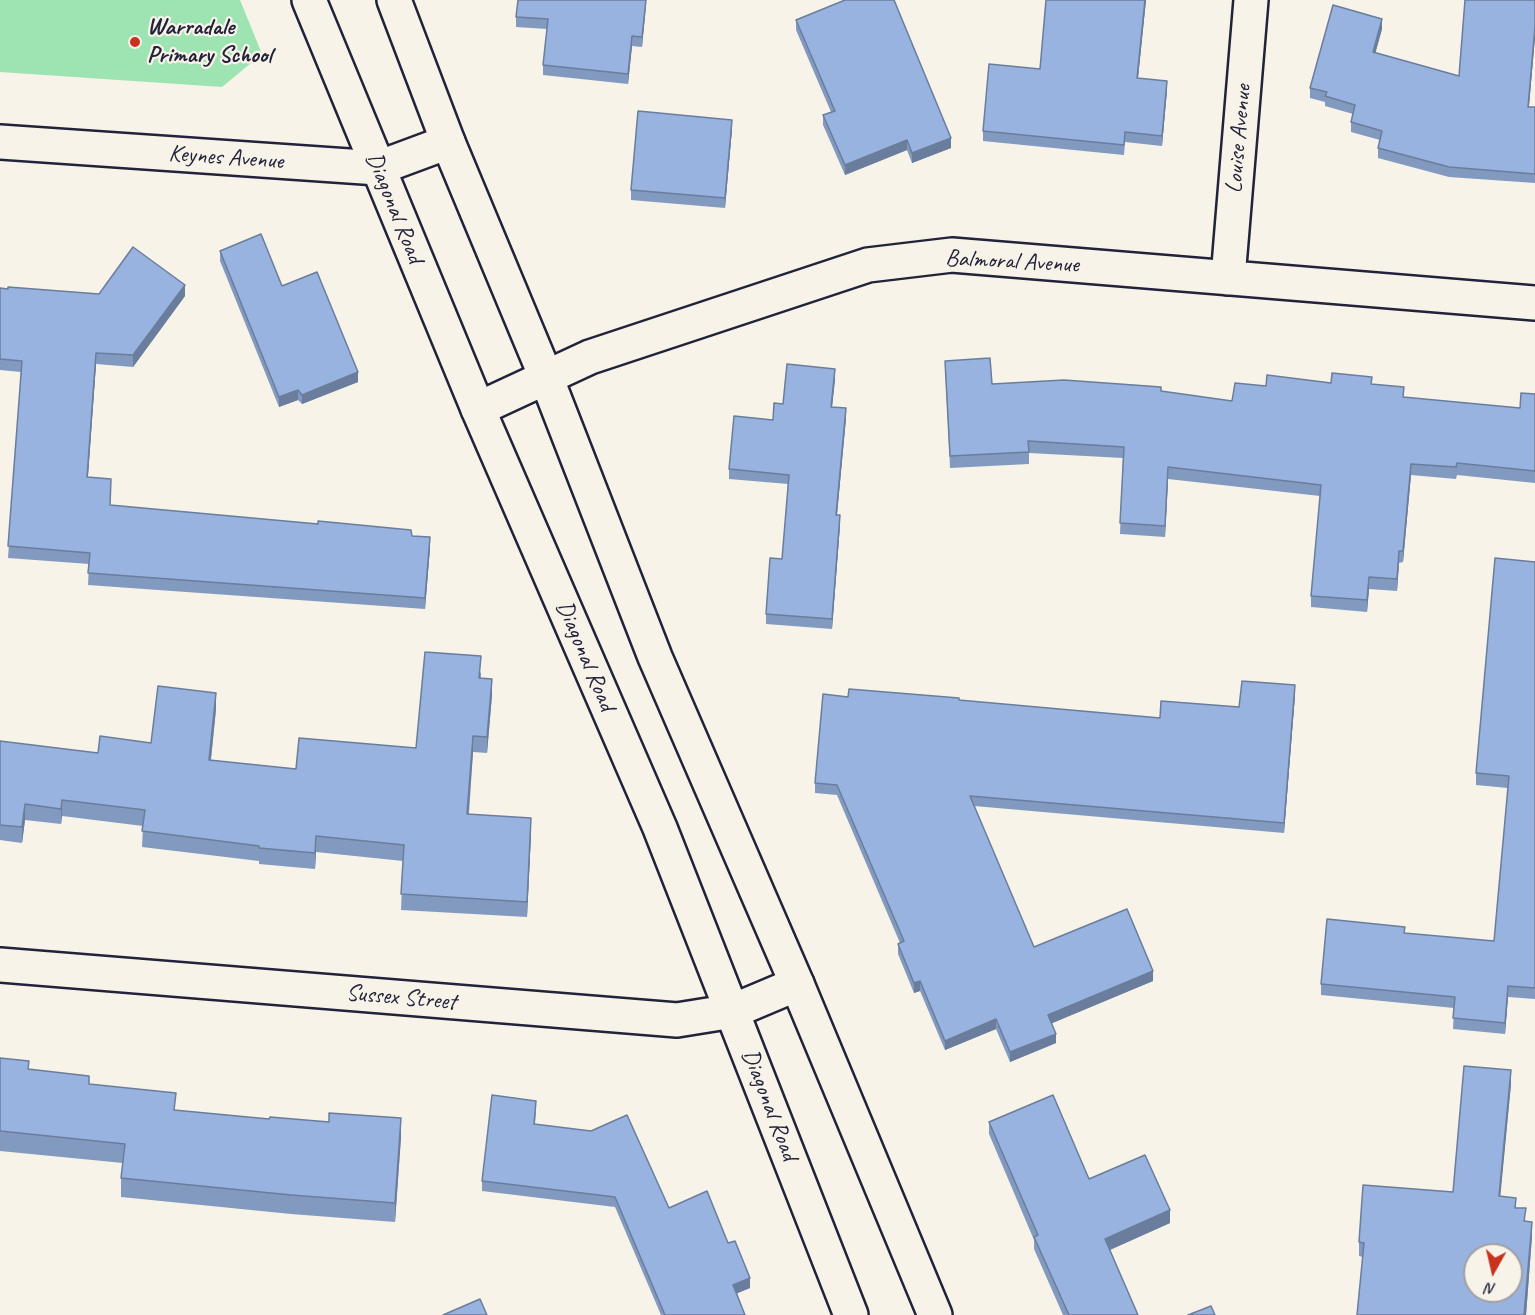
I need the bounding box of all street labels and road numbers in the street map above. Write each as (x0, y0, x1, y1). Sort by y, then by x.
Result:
street label: Louise Avenue (1220, 83, 1258, 195)
street label: Keynes Avenue (168, 140, 284, 176)
street label: Diagonal Road (359, 149, 429, 267)
street label: Balmoral Avenue (944, 244, 1080, 280)
street label: Diagonal Road (549, 597, 621, 715)
street label: Sussex Street (345, 979, 457, 1017)
street label: Diagonal Road (735, 1045, 803, 1165)

